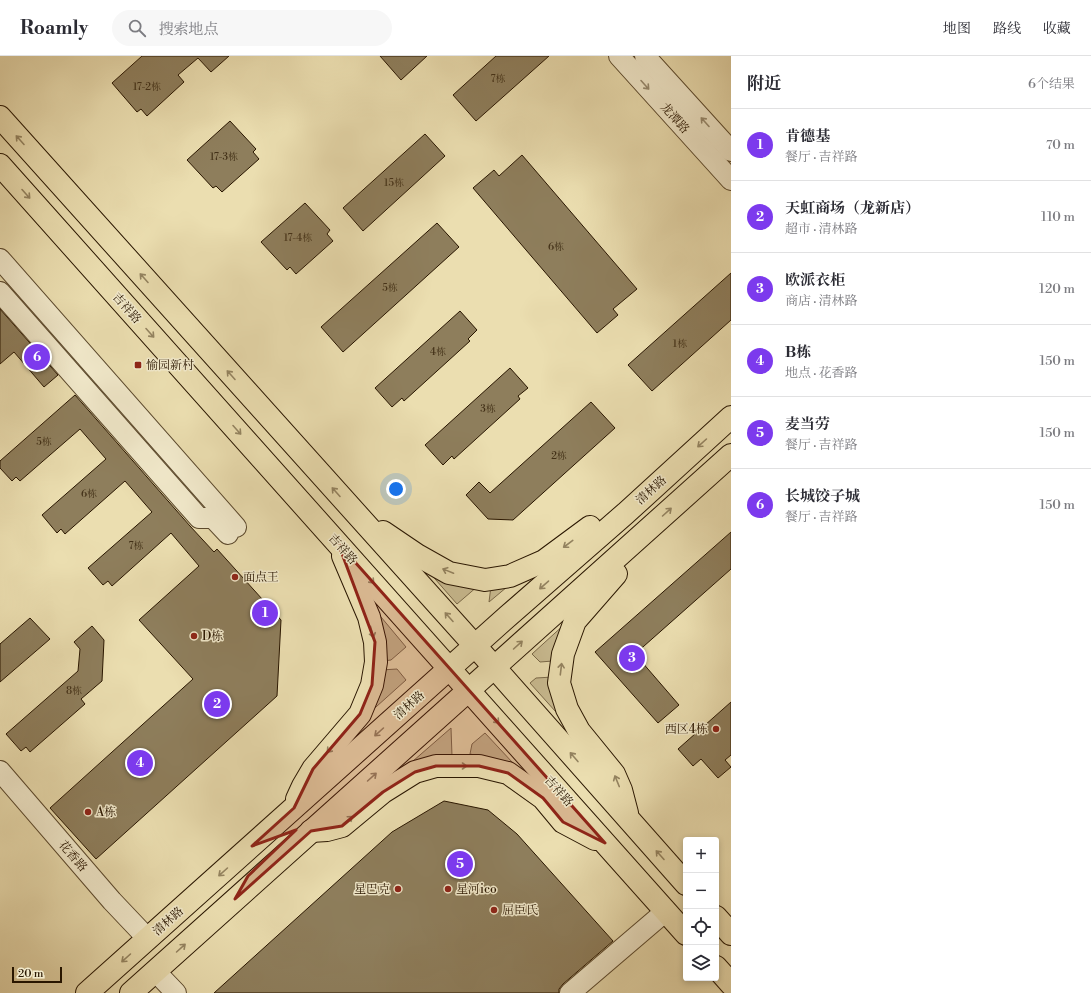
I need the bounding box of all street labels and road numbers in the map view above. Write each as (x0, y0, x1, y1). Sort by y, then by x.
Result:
street label: 龙潭路 (657, 100, 692, 137)
street label: 吉祥路 (109, 290, 144, 327)
street label: 清林路 (633, 473, 670, 508)
street label: 吉祥路 (325, 531, 360, 568)
street label: 清林路 (391, 688, 428, 723)
street label: 吉祥路 (541, 773, 576, 810)
street label: 花香路 (55, 838, 90, 875)
street label: 清林路 (150, 904, 187, 939)

